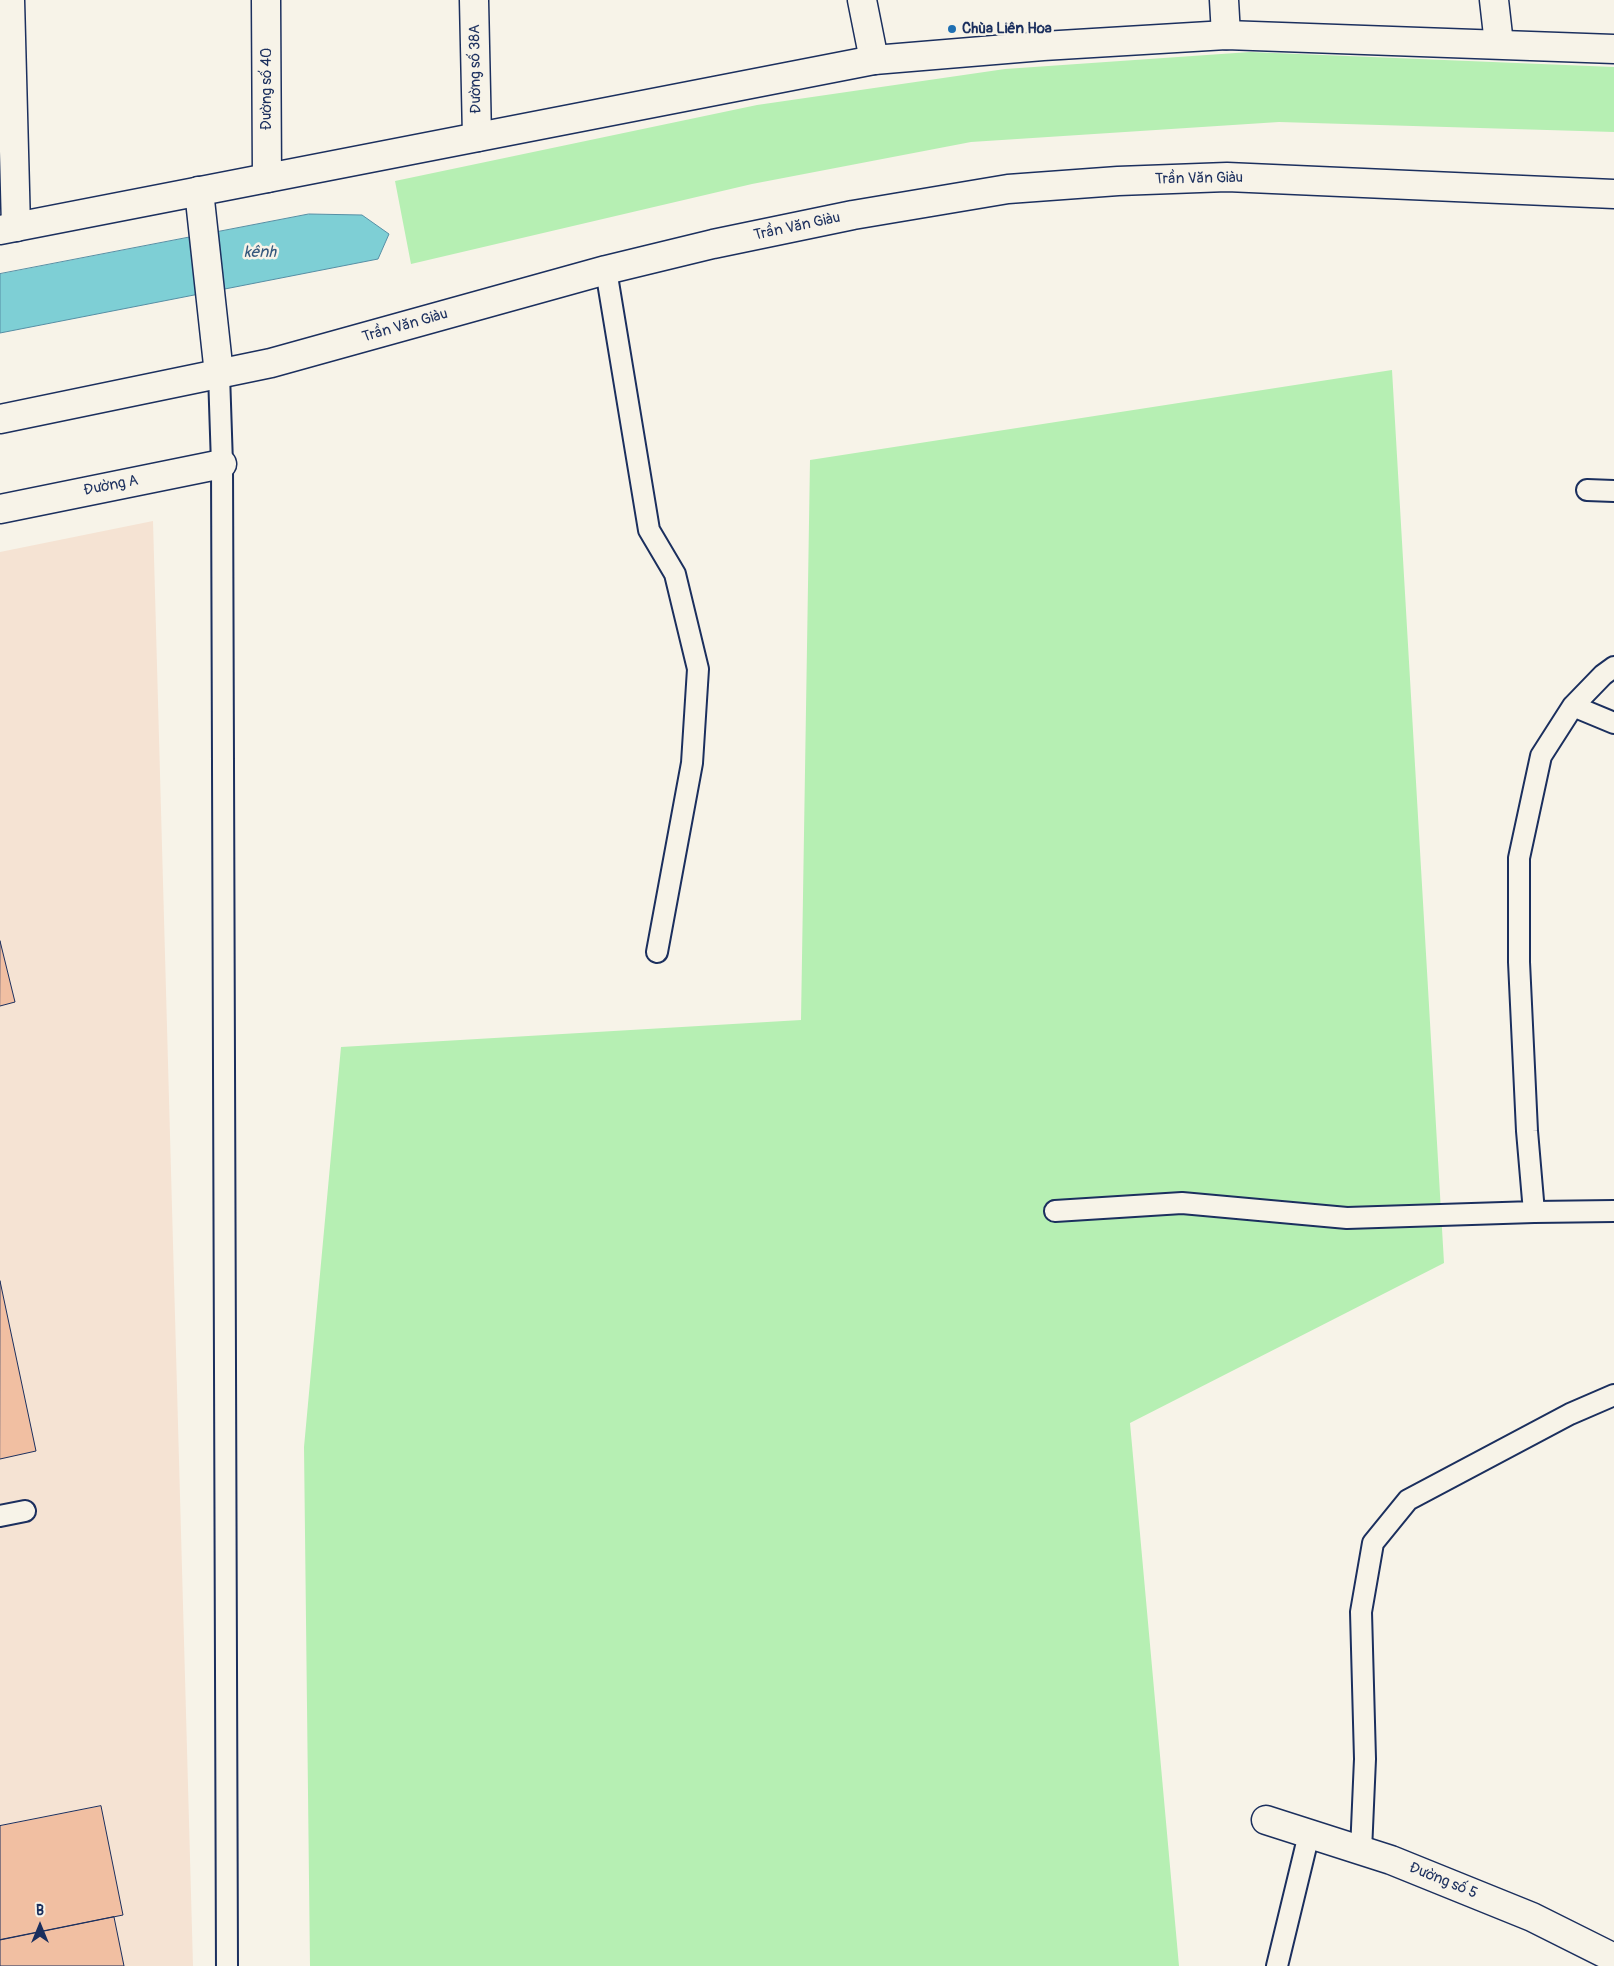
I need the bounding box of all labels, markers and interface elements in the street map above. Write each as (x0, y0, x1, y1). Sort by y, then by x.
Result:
place label: Chùa Liên Hoa (962, 20, 1052, 38)
marker: Chùa Liên Hoa (946, 23, 958, 35)
street label: Đường số 38A (466, 24, 486, 114)
street label: Đường số 40 (258, 48, 276, 130)
street label: Trần Văn Giàu (1155, 169, 1243, 189)
street label: Trần Văn Giàu (752, 209, 842, 245)
water label: kênh (244, 243, 276, 263)
street label: Trần Văn Giàu (360, 305, 450, 347)
street label: Đường A (82, 472, 140, 500)
street label: Đường số 5 (1406, 1859, 1480, 1903)
north arrow (15, 1901, 65, 1951)
text: B (36, 1902, 44, 1919)

